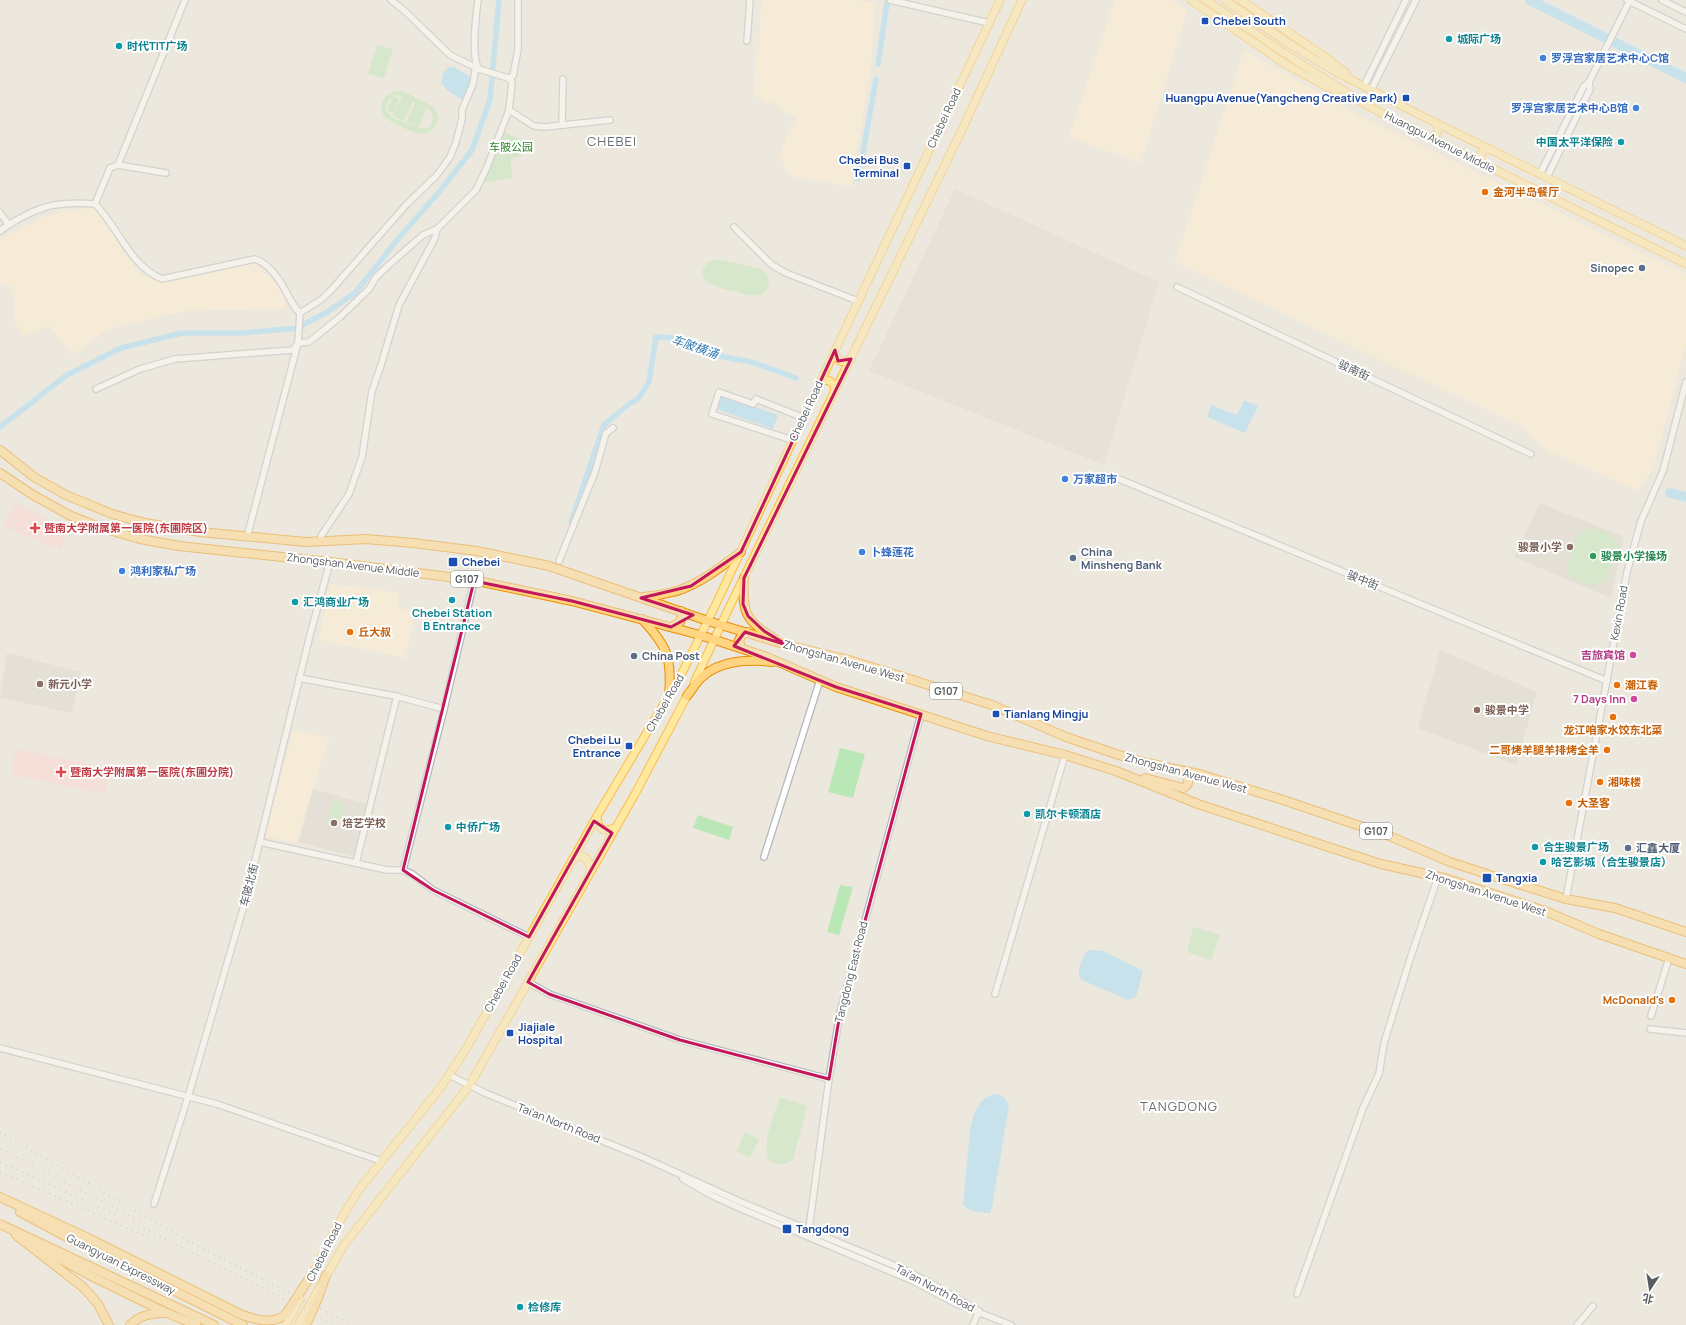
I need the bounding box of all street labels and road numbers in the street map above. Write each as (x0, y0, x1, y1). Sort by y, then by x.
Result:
street label: Chebei Road (923, 85, 964, 150)
street label: Huangpu Avenue Middle (1382, 107, 1499, 176)
street label: 骏南街 (1336, 356, 1372, 383)
street label: Chebei Road (785, 378, 826, 443)
street label: Zhongshan Avenue Middle (286, 549, 421, 580)
street label: 骏中街 (1345, 566, 1381, 593)
road number: G107 (451, 571, 483, 587)
street label: Kexin Road (1606, 584, 1631, 642)
street label: Zhongshan Avenue West (781, 636, 907, 685)
street label: Chebei Road (642, 671, 687, 734)
road number: G107 (930, 683, 962, 699)
street label: Zhongshan Avenue West (1123, 749, 1249, 796)
road number: G107 (1360, 823, 1392, 839)
street label: 车陂北街 (236, 862, 261, 908)
street label: Zhongshan Avenue West (1424, 866, 1548, 919)
street label: Tangdong East Road (831, 920, 870, 1024)
street label: Chebei Road (480, 951, 525, 1015)
street label: Tai'an North Road (515, 1099, 603, 1146)
street label: Chebei Road (302, 1220, 345, 1284)
street label: Guangyuan Expressway (64, 1230, 178, 1298)
street label: Tai'an North Road (893, 1260, 978, 1315)

